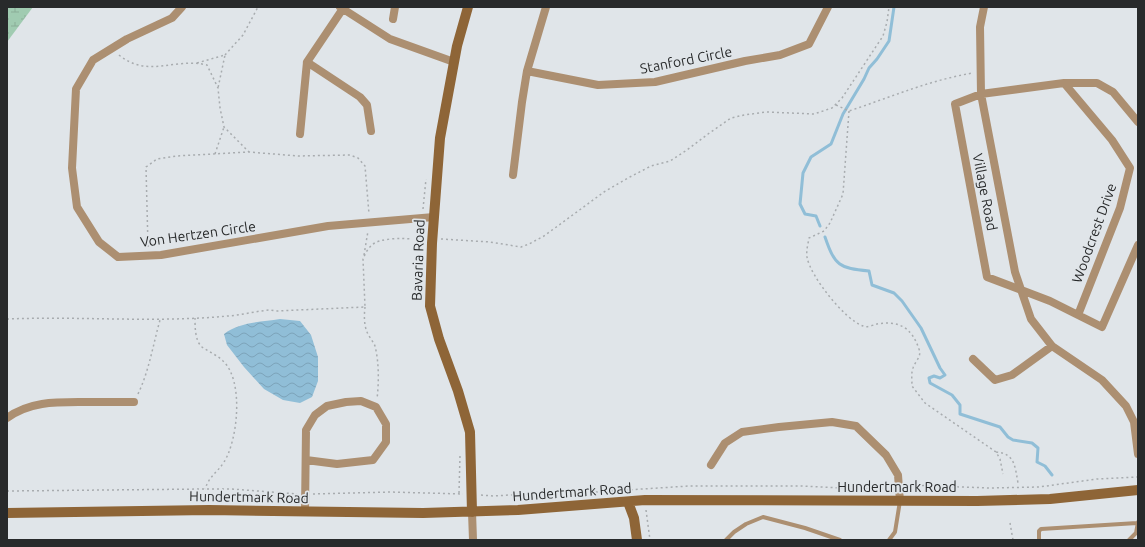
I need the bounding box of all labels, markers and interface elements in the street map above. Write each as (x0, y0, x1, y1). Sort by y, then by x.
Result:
street label: Stanford Circle (639, 43, 733, 77)
street label: Village Road (970, 152, 1000, 232)
street label: Woodcrest Drive (1069, 181, 1119, 285)
street label: Von Hertzen Circle (139, 218, 257, 250)
street label: Bavaria Road (409, 219, 427, 301)
street label: Hundertmark Road (837, 479, 957, 495)
street label: Hundertmark Road (512, 480, 632, 504)
street label: Hundertmark Road (189, 488, 309, 506)

